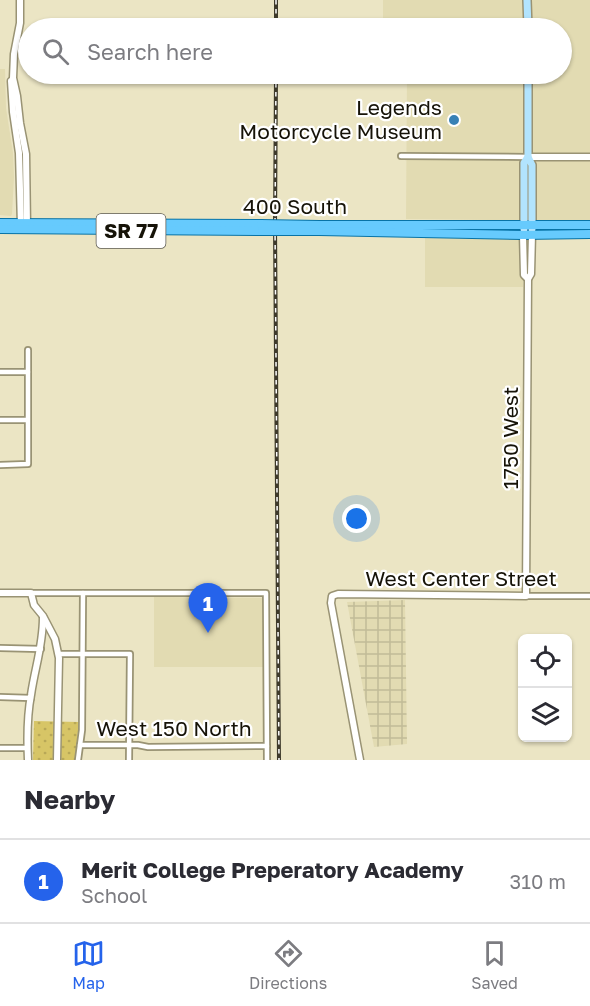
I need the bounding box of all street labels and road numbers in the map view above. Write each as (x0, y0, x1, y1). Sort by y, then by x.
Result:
street label: 400 South (243, 193, 347, 219)
road number: SR 77 (96, 214, 166, 248)
street label: 1750 West (497, 387, 523, 489)
street label: West Center Street (365, 565, 557, 591)
street label: West 150 North (96, 715, 252, 741)

